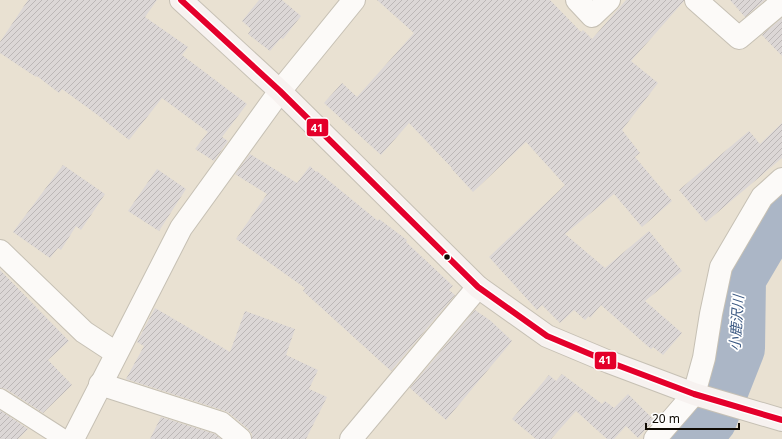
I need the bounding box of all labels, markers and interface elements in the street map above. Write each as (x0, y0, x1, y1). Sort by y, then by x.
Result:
line badge: 41 (306, 118, 329, 137)
text: 41 (311, 120, 323, 135)
unlabelled marker (442, 252, 452, 262)
water label: 小鹿沢川 (725, 292, 748, 352)
line badge: 41 (594, 351, 617, 370)
text: 41 (599, 352, 611, 367)
scale bar (646, 405, 739, 431)
text: 20 m (652, 410, 680, 427)

